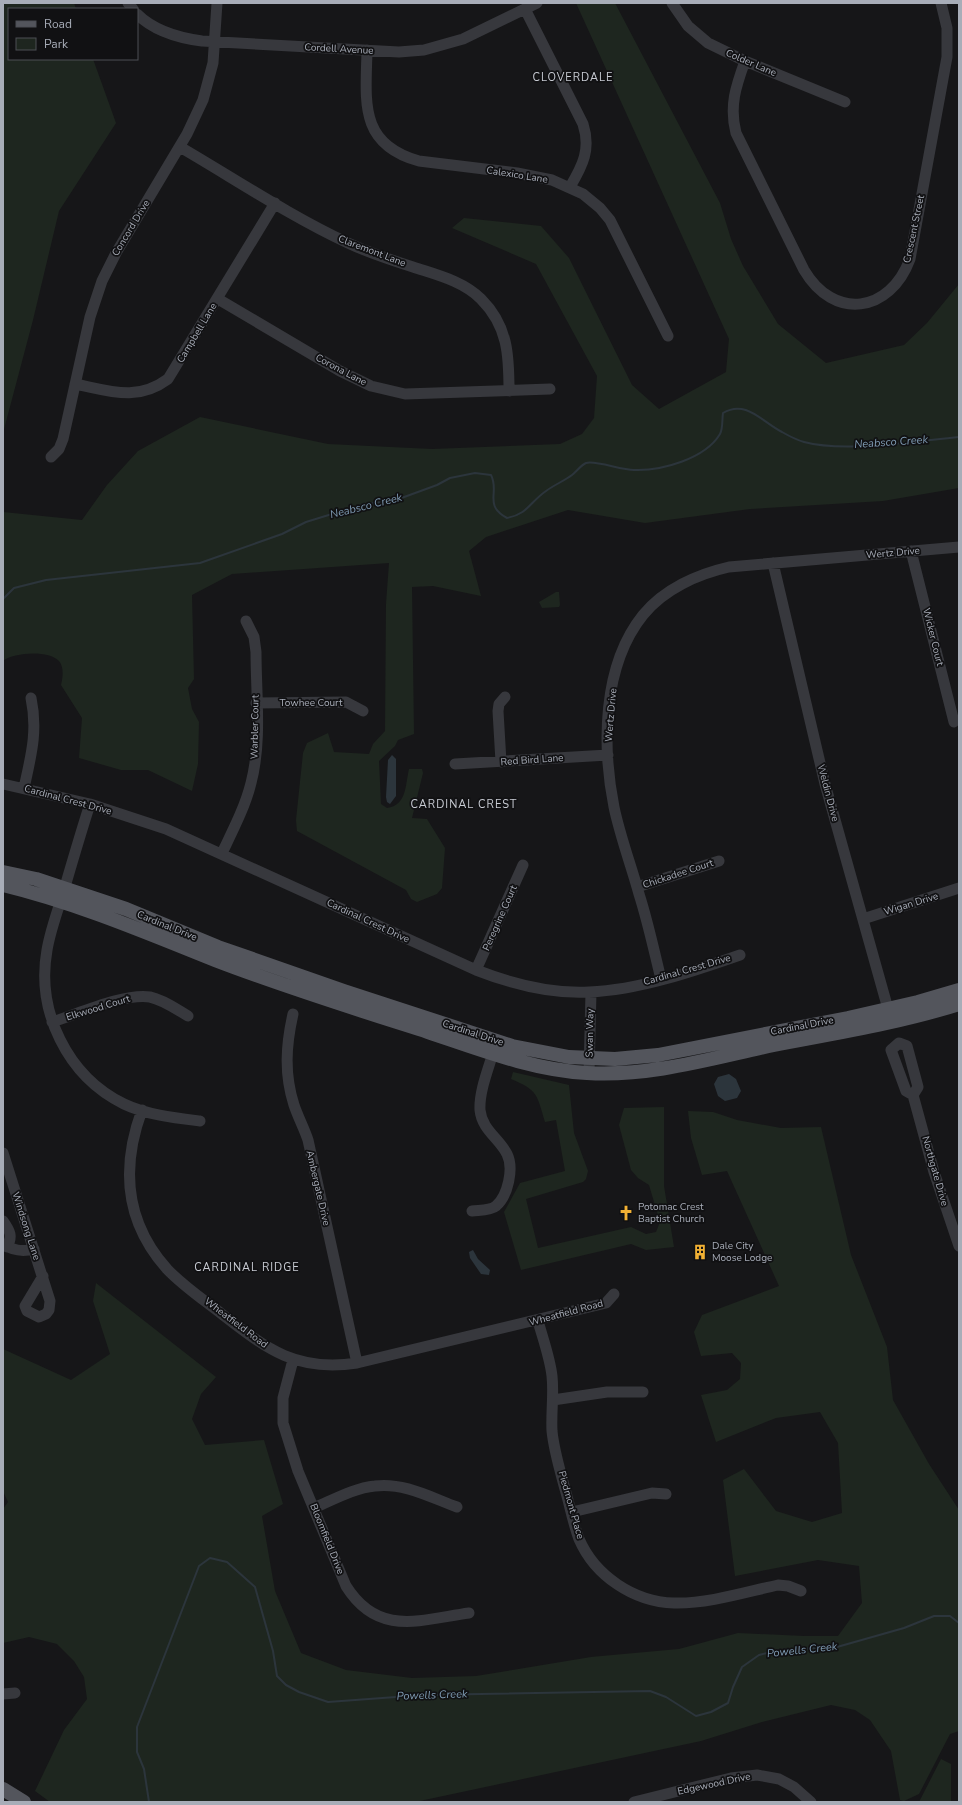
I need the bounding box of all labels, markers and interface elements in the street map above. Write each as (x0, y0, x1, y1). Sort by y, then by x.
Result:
legend (8, 8, 138, 60)
text: Road (44, 16, 72, 32)
text: Park (44, 36, 69, 52)
street label: Cordell Avenue (304, 40, 374, 58)
street label: Colder Lane (723, 46, 779, 80)
district label: CLOVERDALE (532, 70, 614, 85)
street label: Calexico Lane (485, 163, 549, 187)
street label: Crescent Street (900, 193, 928, 264)
street label: Concord Drive (109, 197, 153, 259)
street label: Claremont Lane (336, 232, 408, 270)
street label: Campbell Lane (174, 300, 220, 366)
street label: Corona Lane (313, 351, 369, 389)
water label: Neabsco Creek (854, 432, 929, 452)
water label: Neabsco Creek (328, 490, 404, 522)
street label: Wertz Drive (865, 544, 921, 562)
street label: Wicker Court (919, 607, 947, 668)
street label: Wertz Drive (602, 687, 620, 743)
street label: Warbler Court (247, 694, 263, 759)
street label: Towhee Court (280, 696, 343, 710)
street label: Red Bird Lane (500, 751, 564, 769)
street label: Weldin Drive (814, 763, 842, 823)
street label: Cardinal Crest Drive (23, 782, 113, 818)
district label: CARDINAL CREST (411, 797, 517, 812)
street label: Chickadee Court (641, 856, 716, 892)
street label: Peregrine Court (479, 883, 521, 953)
street label: Wigan Drive (882, 889, 940, 919)
street label: Cardinal Crest Drive (324, 896, 412, 946)
street label: Cardinal Drive (135, 908, 199, 944)
street label: Cardinal Crest Drive (642, 951, 732, 989)
street label: Elkwood Court (64, 991, 132, 1024)
street label: Swan Way (583, 1008, 597, 1058)
street label: Cardinal Drive (769, 1013, 835, 1039)
street label: Cardinal Drive (441, 1016, 505, 1050)
street label: Northgate Drive (918, 1134, 952, 1208)
street label: Ambergate Drive (303, 1149, 333, 1227)
street label: Windsong Lane (8, 1190, 44, 1262)
place label: Potomac Crest Baptist Church (638, 1200, 704, 1226)
church icon: Potomac Crest Baptist Church (617, 1204, 635, 1222)
place label: Dale City Moose Lodge (712, 1239, 772, 1265)
building icon: Dale City Moose Lodge (691, 1243, 709, 1261)
district label: CARDINAL RIDGE (194, 1260, 300, 1275)
street label: Wheatfield Road (201, 1294, 271, 1352)
street label: Wheatfield Road (527, 1296, 605, 1330)
street label: Piedmont Place (555, 1469, 587, 1541)
street label: Bloomfield Drive (306, 1501, 348, 1577)
water label: Powells Creek (766, 1639, 838, 1661)
water label: Powells Creek (396, 1686, 468, 1704)
street label: Edgewood Drive (676, 1769, 752, 1799)

